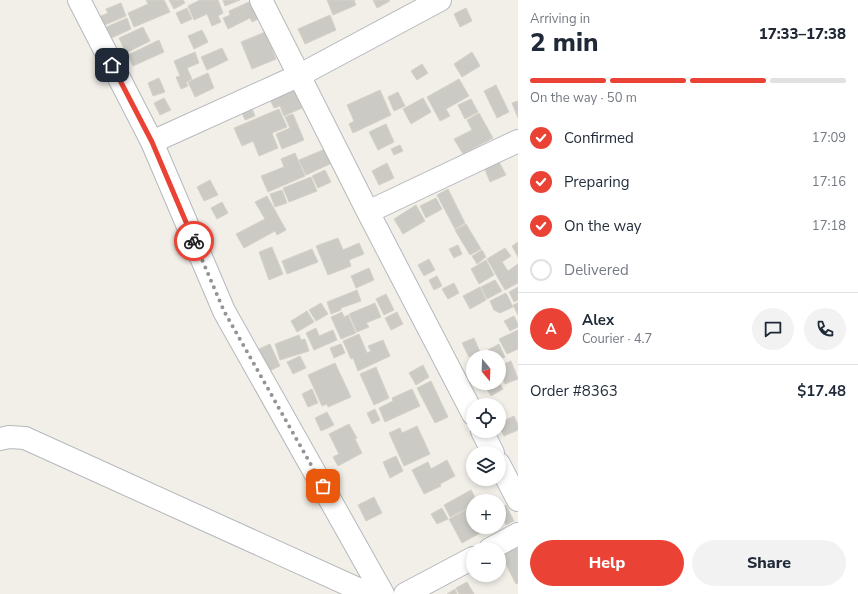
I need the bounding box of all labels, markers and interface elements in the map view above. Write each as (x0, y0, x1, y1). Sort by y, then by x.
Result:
text: Arriving in (530, 10, 590, 28)
text: 17:33–17:38 (759, 24, 846, 44)
text: 2 min (530, 25, 598, 60)
pin (95, 48, 129, 82)
icon: home (101, 54, 123, 76)
text: On the way · 50 m (530, 89, 637, 107)
icon: check (530, 127, 552, 149)
text: Confirmed (564, 128, 634, 148)
text: 17:09 (812, 129, 846, 147)
icon: check (530, 171, 552, 193)
text: Preparing (564, 172, 629, 192)
text: 17:16 (812, 173, 846, 191)
icon: check (530, 215, 552, 237)
text: On the way (564, 216, 642, 236)
text: 17:18 (812, 217, 846, 235)
courier (174, 221, 214, 261)
icon: bike (183, 230, 205, 252)
text: Delivered (564, 260, 629, 280)
button: chat (752, 308, 794, 350)
button: phone (804, 308, 846, 350)
text: Alex (582, 310, 614, 330)
text: A (545, 319, 557, 339)
text: Courier · 4.7 (582, 330, 652, 348)
north arrow (466, 350, 506, 390)
map controls (466, 350, 506, 582)
text: Order #8363 (530, 381, 618, 401)
text: $17.48 (797, 381, 846, 401)
button: locate (466, 398, 506, 438)
button: layers (466, 446, 506, 486)
pin (306, 469, 340, 503)
icon: bag (312, 475, 334, 497)
button: + (466, 494, 506, 534)
button: Help (530, 540, 684, 586)
button: Share (692, 540, 846, 586)
button: − (466, 542, 506, 582)

